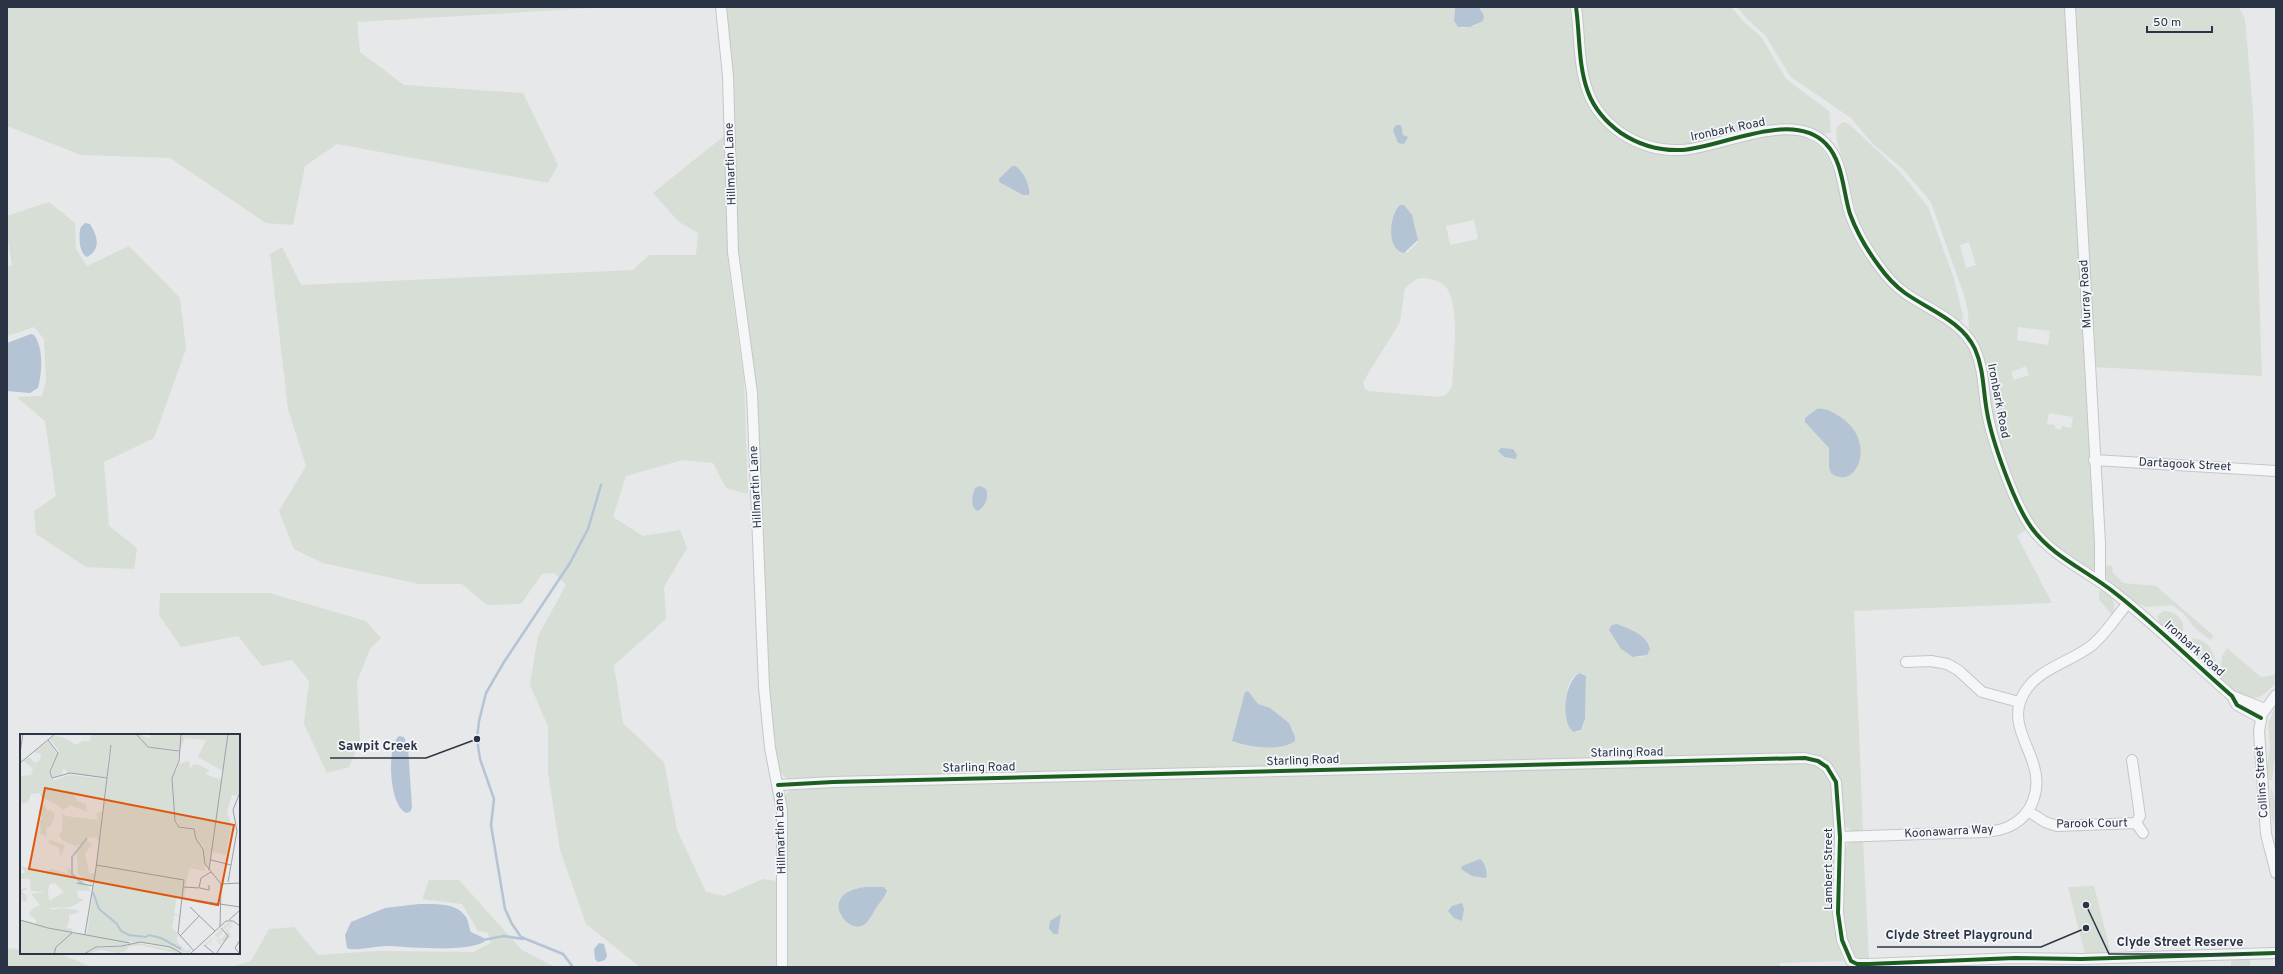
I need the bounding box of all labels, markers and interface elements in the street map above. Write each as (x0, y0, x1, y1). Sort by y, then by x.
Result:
scale bar (2147, 8, 2212, 34)
text: 50 m (2153, 15, 2181, 31)
street label: Ironbark Road (1689, 114, 1767, 146)
street label: Hillmartin Lane (722, 122, 740, 206)
street label: Murray Road (2076, 259, 2096, 329)
street label: Ironbark Road (1983, 362, 2013, 440)
street label: Hillmartin Lane (746, 445, 766, 529)
street label: Dartagook Street (2138, 455, 2232, 475)
street label: Ironbark Road (2160, 618, 2228, 680)
callout: Sawpit Creek (330, 733, 426, 758)
inset map (20, 734, 240, 954)
text: Sawpit Creek (338, 739, 418, 755)
street label: Starling Road (1590, 744, 1664, 762)
street label: Collins Street (2252, 745, 2272, 819)
street label: Starling Road (1266, 752, 1340, 770)
street label: Starling Road (942, 759, 1016, 777)
street label: Hillmartin Lane (772, 791, 790, 875)
street label: Parook Court (2056, 815, 2128, 833)
street label: Koonawarra Way (1904, 822, 1994, 842)
street label: Lambert Street (1821, 828, 1837, 910)
callout: Clyde Street Playground (1877, 922, 2041, 947)
text: Clyde Street Playground (1885, 928, 2033, 944)
callout: Clyde Street Reserve (2109, 929, 2252, 954)
text: Clyde Street Reserve (2117, 935, 2243, 951)

